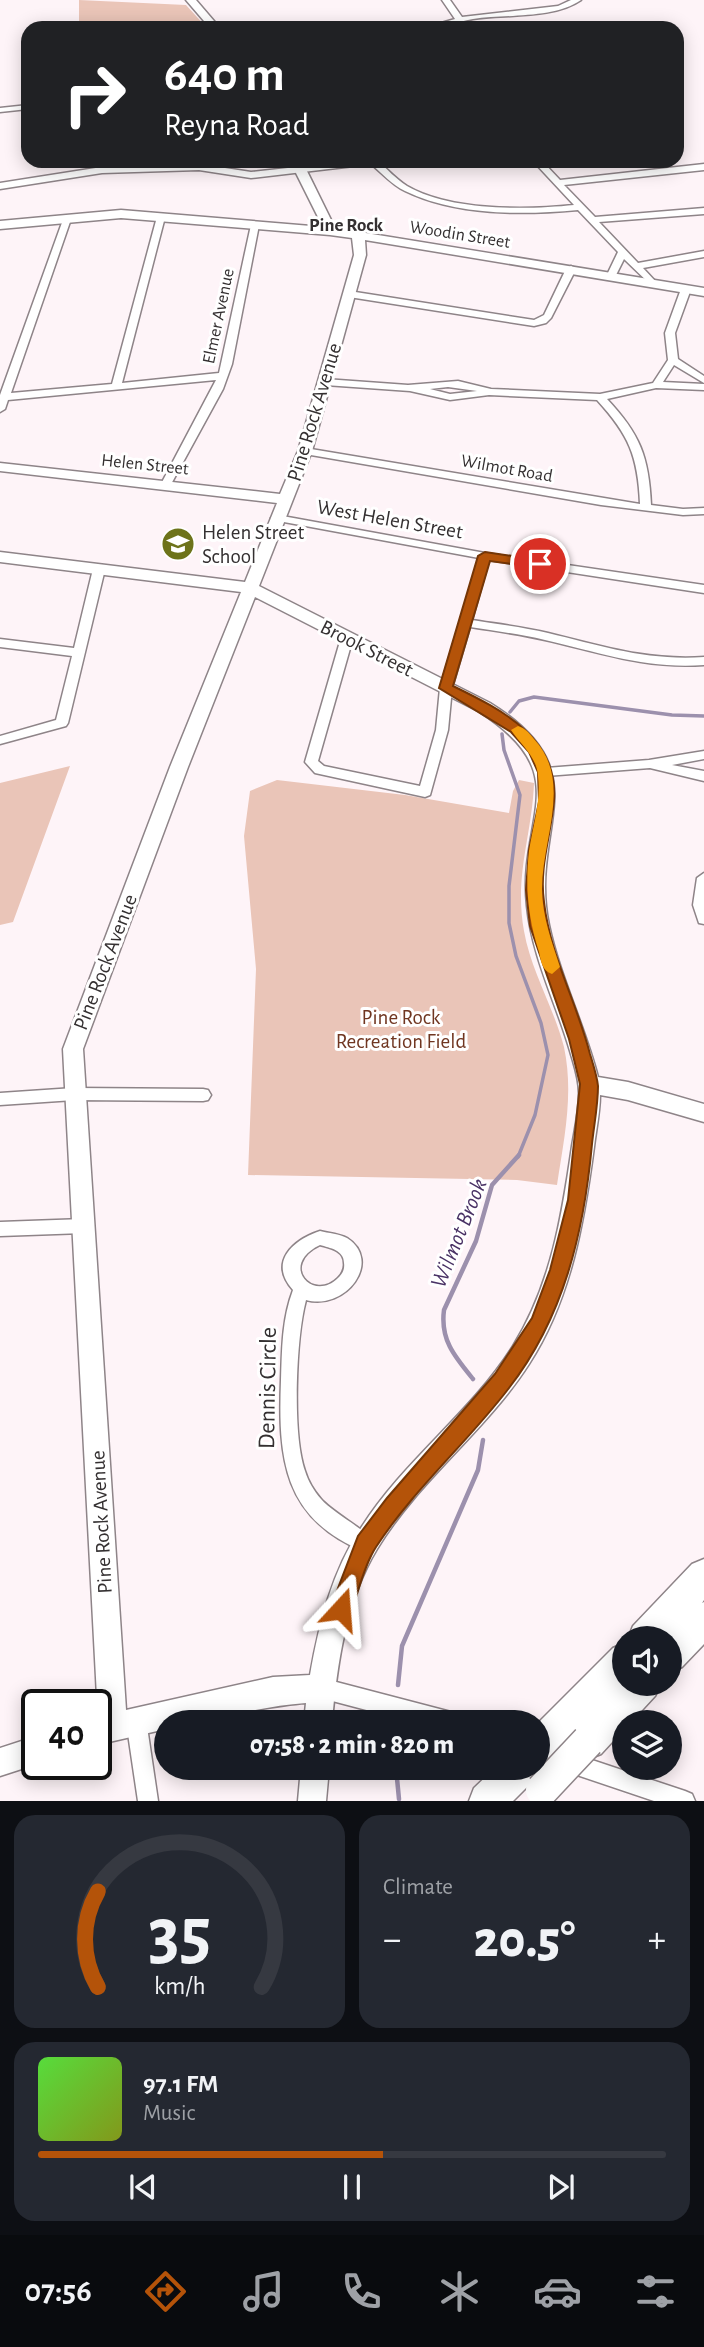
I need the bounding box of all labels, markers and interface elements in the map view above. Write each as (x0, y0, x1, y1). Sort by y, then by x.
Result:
icon: right (49, 49, 140, 140)
text: 640 m (164, 51, 285, 100)
text: Reyna Road (164, 109, 309, 141)
district label: Pine Rock (309, 216, 384, 235)
street label: Woodin Street (408, 218, 512, 252)
street label: Elmer Avenue (200, 267, 238, 366)
street label: Pine Rock Avenue (283, 340, 346, 484)
street label: Helen Street (100, 451, 190, 479)
street label: Wilmot Road (460, 452, 554, 486)
street label: West Helen Street (315, 496, 465, 543)
place label: Helen Street School (202, 522, 305, 567)
school or university icon: Helen Street School (159, 525, 197, 563)
pin (510, 534, 570, 594)
icon: arrive (521, 545, 559, 583)
street label: Brook Street (317, 616, 417, 681)
street label: Pine Rock Avenue (70, 891, 141, 1033)
park label: Pine Rock Recreation Field (336, 1007, 466, 1052)
water label: Wilmot Brook (427, 1175, 492, 1291)
street label: Dennis Circle (255, 1327, 281, 1449)
street label: Pine Rock Avenue (87, 1450, 116, 1594)
position arrow (304, 1572, 378, 1646)
map controls (612, 1626, 682, 1780)
button: sound (612, 1626, 682, 1696)
speed limit sign: 40 (21, 1689, 112, 1780)
button: layers (612, 1710, 682, 1780)
text: 07:58 · 2 min · 820 m (250, 1732, 454, 1758)
text: Climate (383, 1876, 453, 1899)
text: 35 (148, 1900, 211, 1973)
text: 20.5° (474, 1914, 575, 1966)
text: − (383, 1921, 401, 1959)
text: + (648, 1921, 666, 1959)
text: km/h (154, 1974, 205, 1999)
text: 97.1 FM (143, 2071, 218, 2097)
text: Music (143, 2102, 195, 2125)
icon: previous (124, 2168, 162, 2206)
icon: pause (333, 2168, 371, 2206)
icon: next (542, 2168, 580, 2206)
icon: directions (141, 2267, 190, 2316)
icon: music (239, 2267, 288, 2316)
icon: phone (337, 2267, 386, 2316)
icon: climate (435, 2267, 484, 2316)
icon: car (533, 2267, 582, 2316)
icon: filters (631, 2267, 680, 2316)
text: 07:56 (24, 2275, 92, 2307)

